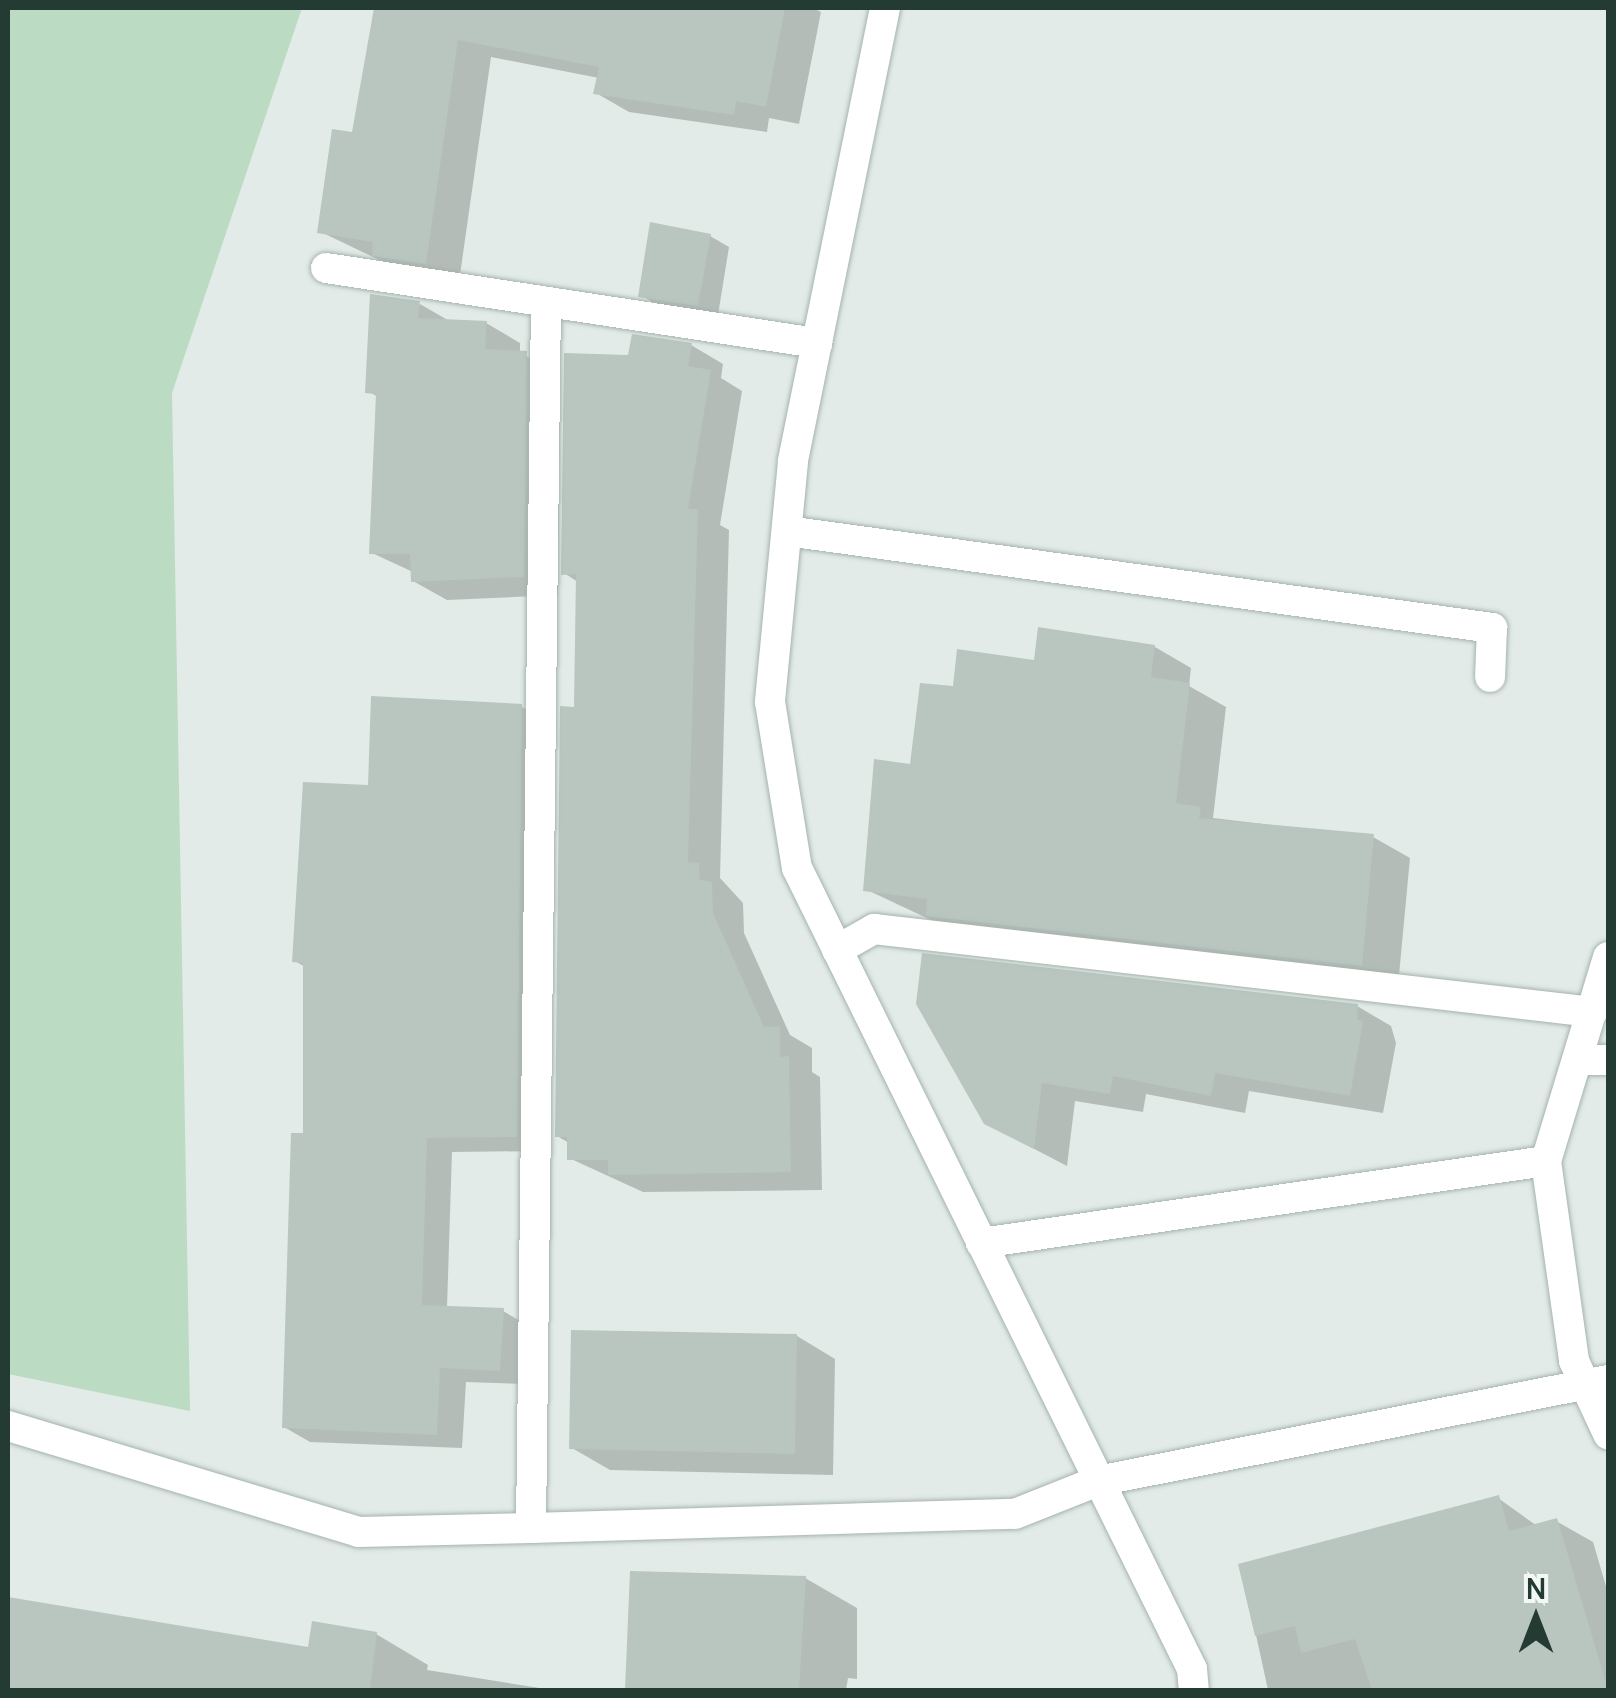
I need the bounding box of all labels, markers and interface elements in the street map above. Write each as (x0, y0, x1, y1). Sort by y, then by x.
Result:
north arrow (1486, 1568, 1586, 1668)
text: N (1526, 1569, 1546, 1607)

